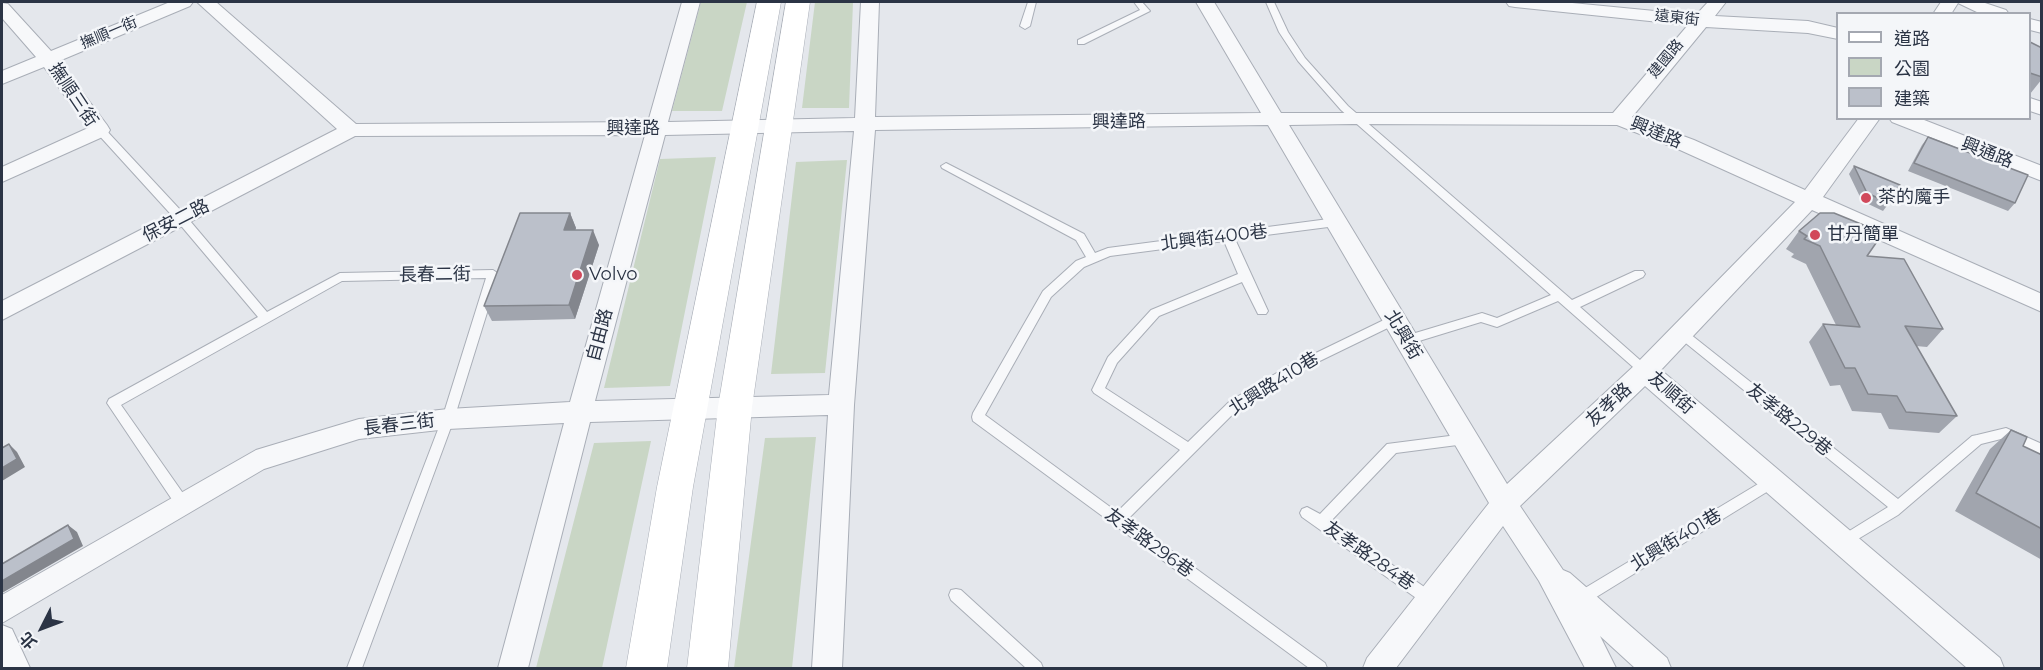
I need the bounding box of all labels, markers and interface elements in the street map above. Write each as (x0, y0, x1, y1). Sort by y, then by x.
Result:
street label: 遠東街 (1654, 7, 1700, 29)
legend (1836, 12, 2031, 120)
street label: 撫順一街 (78, 13, 140, 53)
text: 道路 (1894, 28, 1930, 50)
street label: 建國路 (1645, 36, 1687, 82)
text: 公園 (1894, 58, 1930, 80)
street label: 撫順三街 (44, 59, 102, 131)
text: 建築 (1894, 88, 1930, 110)
street label: 興達路 (1092, 111, 1146, 133)
street label: 興達路 (1627, 113, 1685, 153)
street label: 興達路 (606, 118, 660, 140)
street label: 興通路 (1958, 133, 2016, 173)
place label: 茶的魔手 (1878, 187, 1950, 209)
marker: 茶的魔手 (1859, 191, 1873, 205)
street label: 保安二路 (139, 195, 213, 247)
street label: 北興街400巷 (1159, 221, 1269, 255)
place label: 甘丹簡單 (1827, 224, 1899, 246)
marker: 甘丹簡單 (1808, 228, 1822, 242)
street label: 長春二街 (399, 264, 471, 286)
place label: Volvo (589, 264, 637, 286)
marker: Volvo (570, 268, 584, 282)
street label: 自由路 (583, 306, 617, 364)
street label: 北興街 (1380, 306, 1426, 364)
street label: 北興路410巷 (1225, 348, 1323, 420)
street label: 友順街 (1644, 367, 1698, 419)
street label: 友孝路 (1582, 379, 1636, 431)
street label: 友孝路229巷 (1742, 379, 1836, 461)
street label: 長春三街 (362, 410, 436, 440)
street label: 友孝路296巷 (1101, 504, 1197, 582)
street label: 北興街401巷 (1627, 504, 1725, 576)
street label: 友孝路284巷 (1320, 517, 1418, 595)
north arrow (12, 598, 72, 658)
text: 北 (16, 628, 41, 653)

